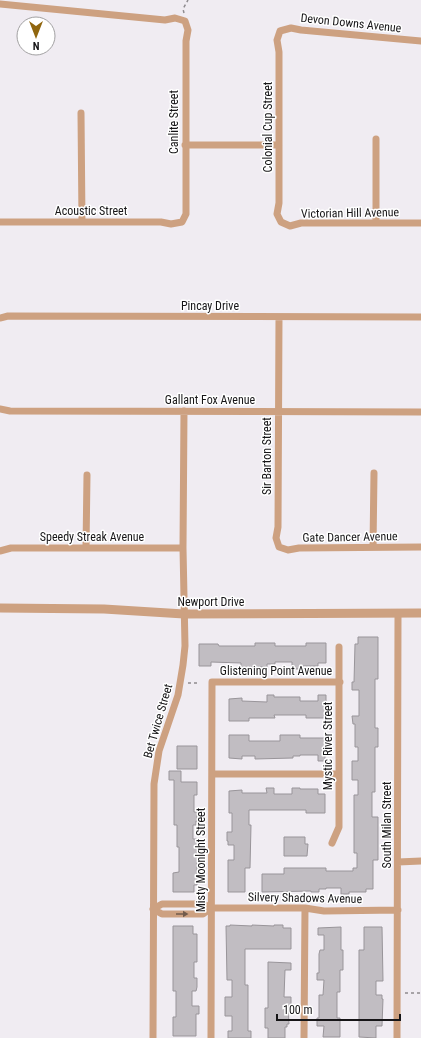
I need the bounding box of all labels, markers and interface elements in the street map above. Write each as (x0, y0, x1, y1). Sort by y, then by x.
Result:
street label: Devon Downs Avenue (300, 11, 402, 35)
north arrow (16, 16, 56, 56)
text: N (32, 39, 39, 52)
street label: Colonial Cup Street (261, 81, 275, 172)
street label: Canlite Street (167, 90, 181, 154)
street label: Acoustic Street (55, 204, 128, 218)
street label: Victorian Hill Avenue (301, 205, 400, 221)
street label: Pincay Drive (181, 299, 239, 313)
street label: Gallant Fox Avenue (165, 393, 256, 407)
street label: Sir Barton Street (260, 417, 274, 495)
street label: Gate Dancer Avenue (302, 529, 398, 545)
street label: Speedy Streak Avenue (40, 530, 145, 544)
street label: Newport Drive (178, 595, 245, 609)
street label: Glistening Point Avenue (220, 664, 333, 678)
street label: Bet Twice Street (141, 682, 175, 760)
street label: Mystic River Street (321, 701, 335, 790)
street label: South Milan Street (380, 781, 394, 869)
street label: Misty Moonlght Street (194, 807, 208, 912)
street label: Silvery Shadows Avenue (248, 890, 363, 906)
one-way arrow (176, 911, 189, 917)
scale bar (277, 996, 400, 1022)
text: 100 m (283, 1003, 313, 1017)

